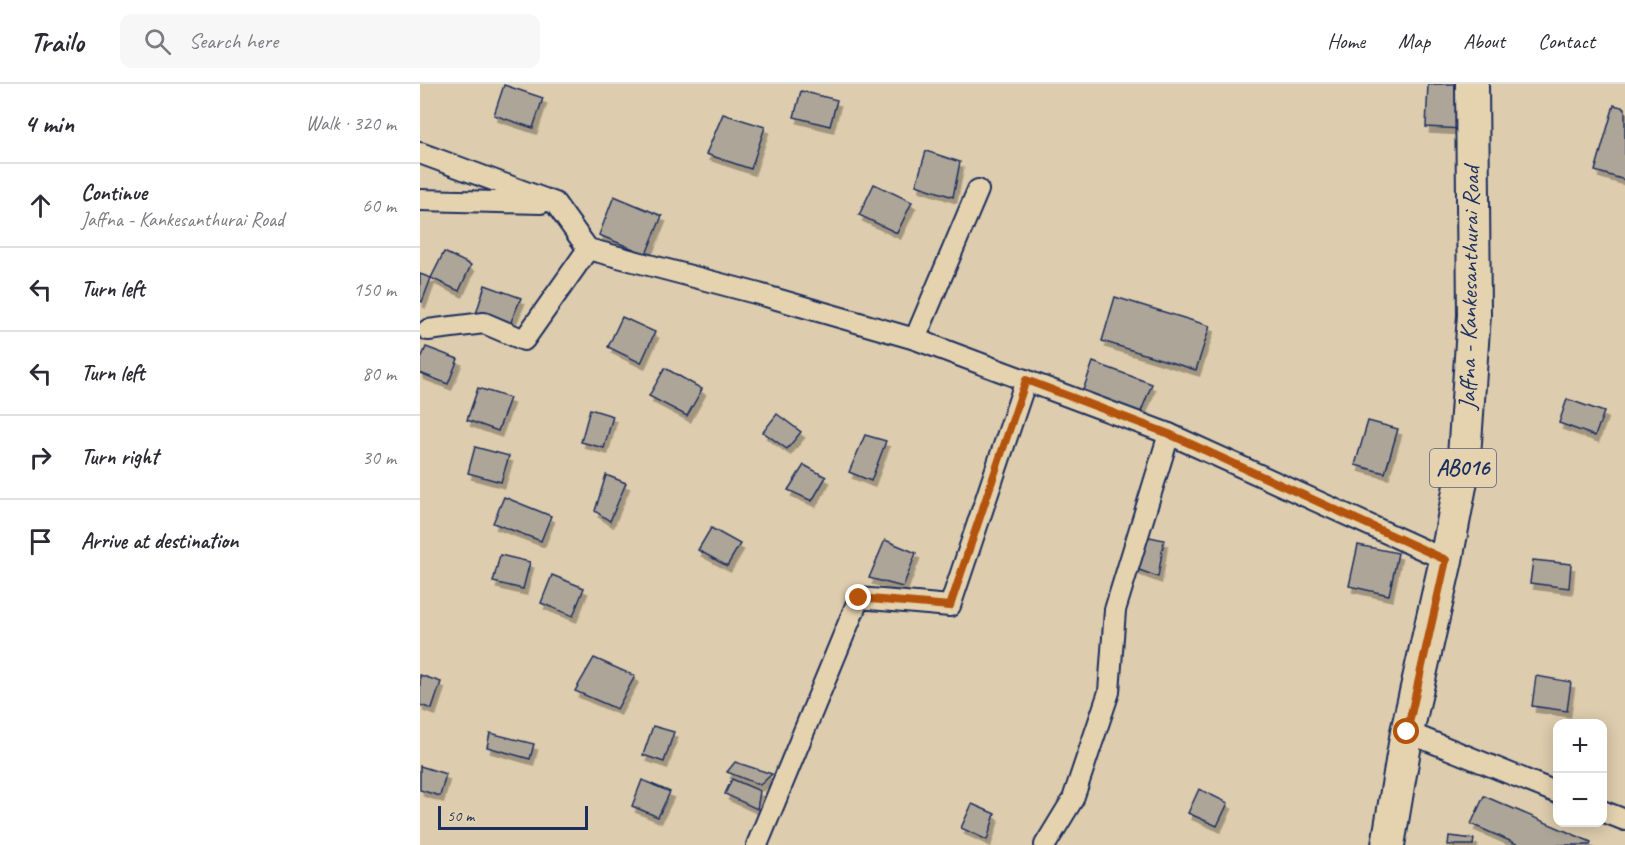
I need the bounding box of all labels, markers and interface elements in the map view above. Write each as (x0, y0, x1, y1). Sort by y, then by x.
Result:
search box (120, 14, 540, 68)
text: Trailo (30, 24, 84, 59)
icon: search (141, 25, 174, 58)
text: Search here (189, 27, 278, 55)
text: Home (1327, 28, 1365, 54)
text: Map (1398, 28, 1430, 54)
text: About (1463, 28, 1505, 54)
text: Contact (1538, 28, 1595, 54)
text: 4 min (24, 107, 74, 140)
text: Walk · 320 m (306, 111, 396, 136)
street label: Jaffna - Kankesanthurai Road (1452, 162, 1486, 411)
text: Continue (81, 179, 147, 207)
icon: ahead (24, 189, 57, 222)
text: 60 m (362, 193, 396, 218)
text: Jaffna - Kankesanthurai Road (81, 207, 284, 232)
icon: left (24, 273, 57, 306)
text: Turn left (81, 275, 145, 303)
text: 150 m (353, 277, 396, 302)
icon: left (24, 357, 57, 390)
text: Turn left (81, 359, 145, 387)
text: 80 m (362, 361, 396, 386)
icon: right (24, 441, 57, 474)
text: Turn right (81, 443, 158, 471)
text: 30 m (362, 445, 396, 470)
road number: AB016 (1430, 449, 1496, 487)
icon: arrive (24, 525, 57, 558)
text: Arrive at destination (81, 527, 238, 555)
route end (845, 584, 871, 610)
route start (1393, 718, 1419, 744)
map controls (1553, 719, 1607, 827)
button: + (1553, 719, 1607, 773)
button: − (1553, 773, 1607, 827)
scale bar (438, 803, 588, 830)
text: 50 m (447, 806, 474, 826)

